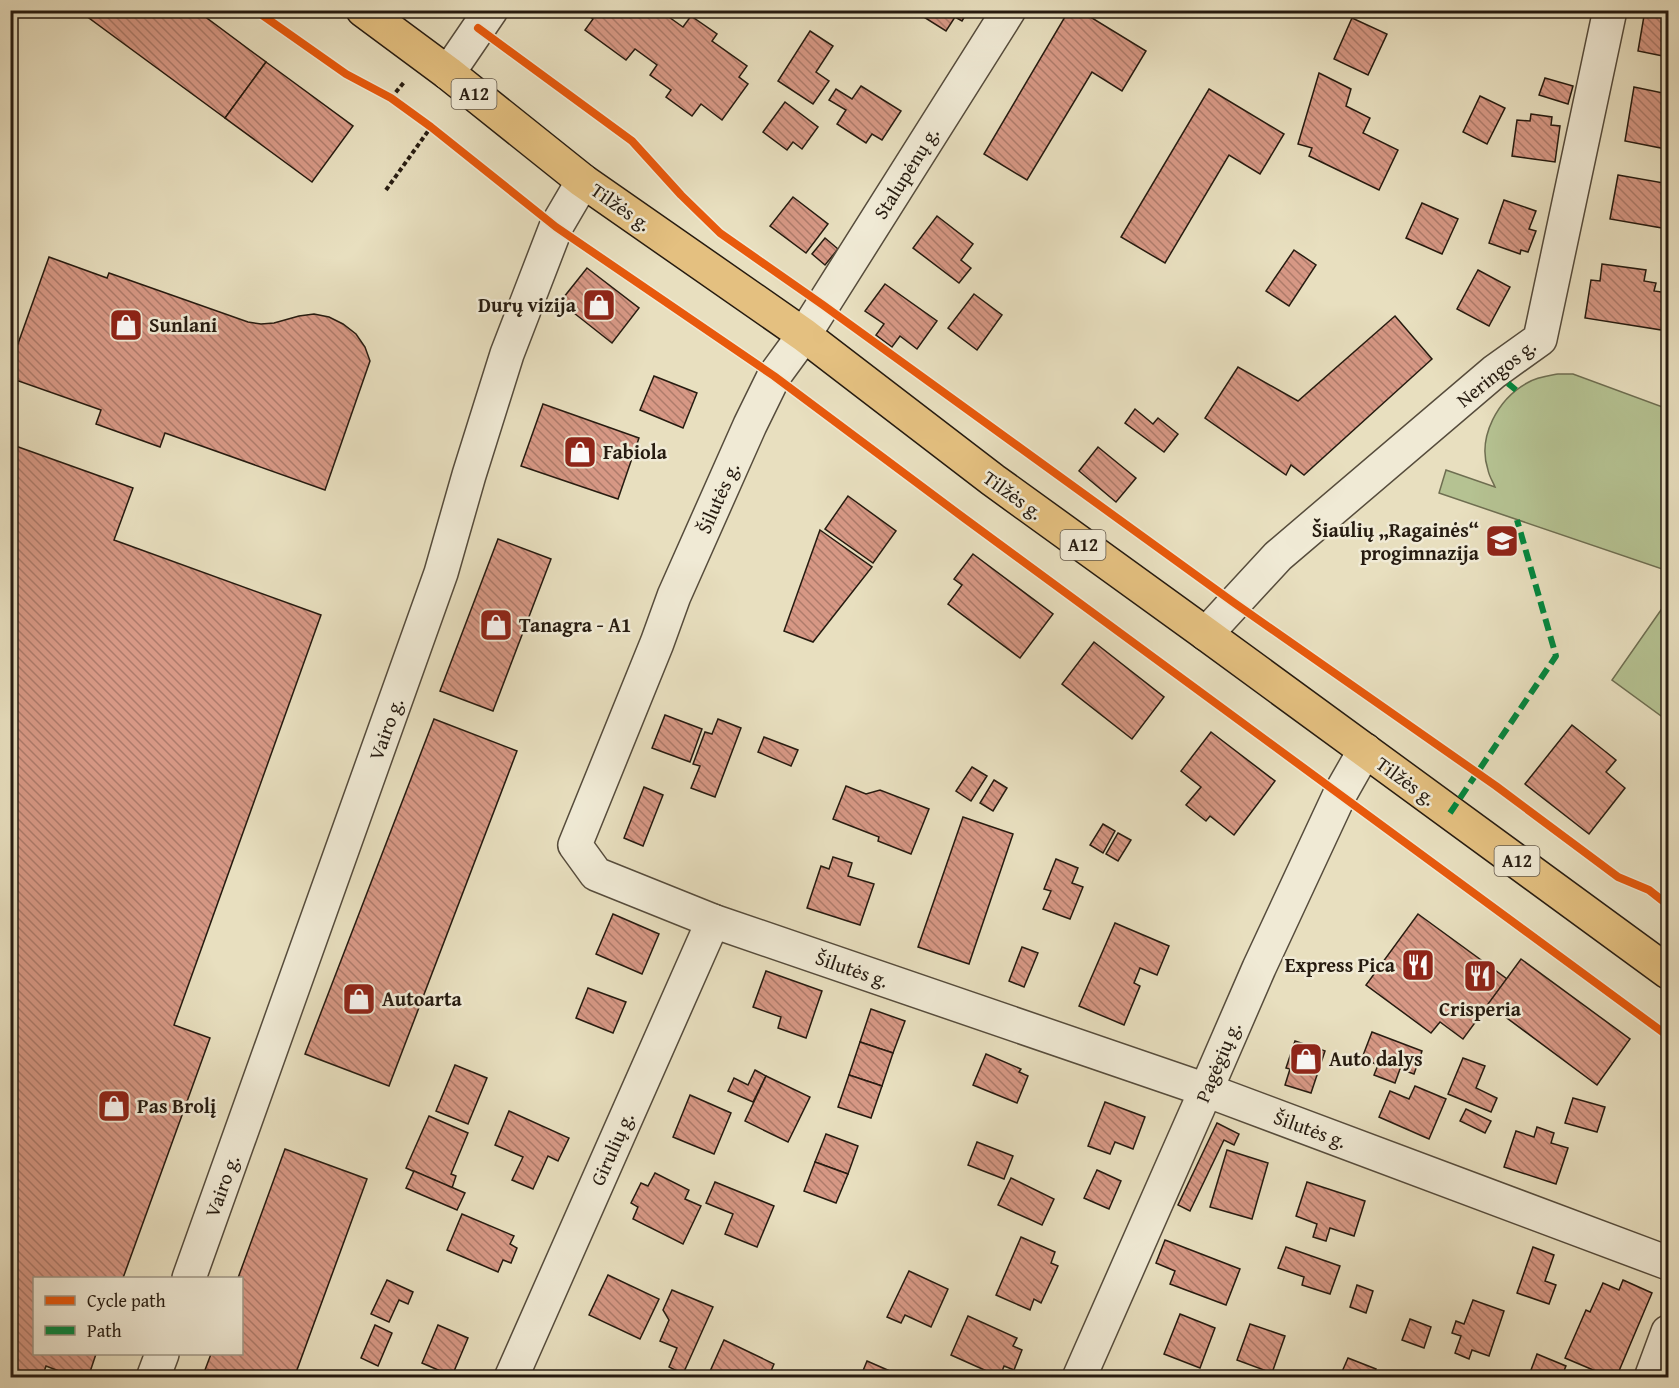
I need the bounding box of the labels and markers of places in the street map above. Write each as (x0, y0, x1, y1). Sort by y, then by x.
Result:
shop icon: Durų vizija (581, 287, 617, 323)
place label: Durų vizija (478, 290, 577, 319)
shop icon: Sunlani (108, 307, 144, 343)
place label: Sunlani (149, 310, 217, 339)
shop icon: Fabiola (562, 434, 598, 470)
place label: Fabiola (603, 437, 668, 466)
place label: Šiaulių „Ragainės“ progimnazija (1312, 515, 1480, 567)
school or university icon: Šiaulių „Ragainės“ progimnazija (1484, 523, 1520, 559)
shop icon: Tanagra - A1 (478, 607, 514, 643)
place label: Tanagra - A1 (519, 610, 631, 639)
restaurant icon: Express Pica (1400, 947, 1436, 983)
place label: Express Pica (1285, 950, 1396, 979)
restaurant icon: Crisperia (1462, 958, 1498, 994)
shop icon: Autoarta (341, 981, 377, 1017)
place label: Autoarta (382, 984, 462, 1013)
place label: Crisperia (1439, 994, 1522, 1023)
shop icon: Auto dalys (1288, 1041, 1324, 1077)
place label: Auto dalys (1329, 1044, 1423, 1073)
shop icon: Pas Brolį (96, 1088, 132, 1124)
place label: Pas Brolį (137, 1091, 216, 1120)

